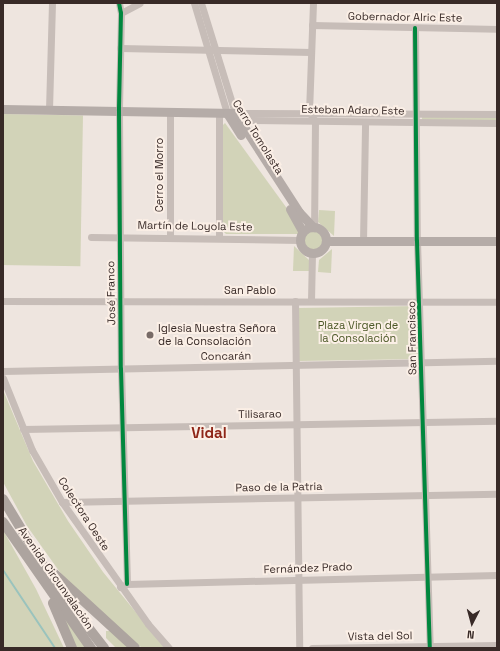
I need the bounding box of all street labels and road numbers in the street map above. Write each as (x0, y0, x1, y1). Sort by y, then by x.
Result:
street label: Gobernador Alric Este (348, 9, 462, 25)
street label: Cerro Tomolasta (230, 97, 286, 177)
street label: Esteban Adaro Este (301, 102, 405, 118)
street label: Cerro el Morro (152, 138, 166, 212)
street label: Martín de Loyola Este (137, 218, 253, 234)
street label: José Franco (104, 261, 118, 325)
street label: San Pablo (224, 283, 276, 297)
street label: San Francisco (405, 301, 419, 375)
street label: Concarán (201, 349, 251, 363)
street label: Tilisarao (238, 407, 282, 421)
street label: Colectora Oeste (55, 475, 113, 553)
street label: Paso de la Patria (235, 480, 323, 494)
street label: Avenida Circunvalación (16, 524, 96, 632)
street label: Fernández Prado (263, 560, 353, 576)
street label: Vista del Sol (348, 629, 412, 643)

